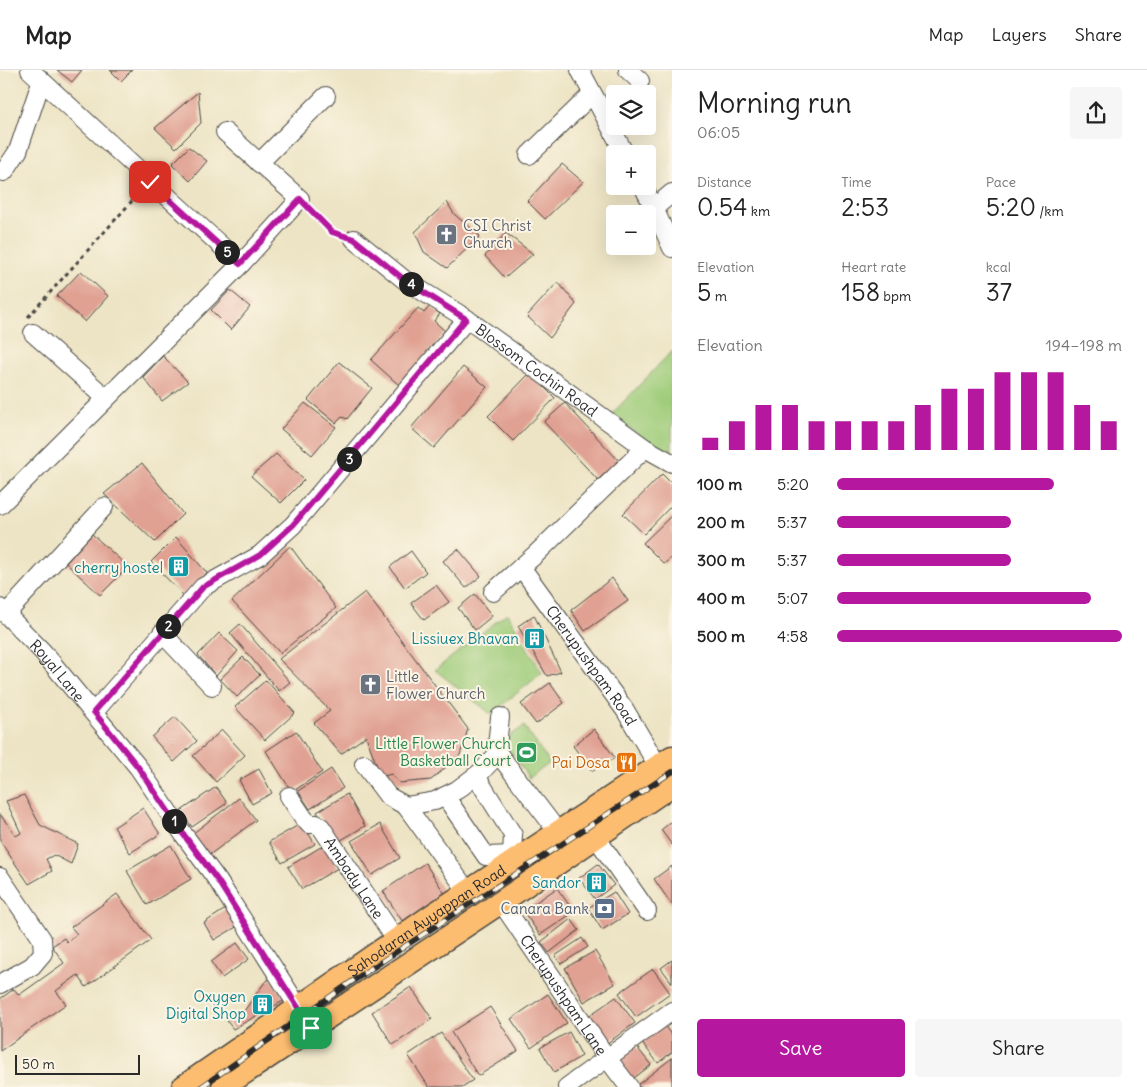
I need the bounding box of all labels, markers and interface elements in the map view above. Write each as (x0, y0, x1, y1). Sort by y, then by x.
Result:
text: Map (25, 20, 72, 50)
text: Map (928, 23, 963, 46)
text: Layers (991, 23, 1047, 46)
text: Share (1075, 23, 1122, 46)
map controls (606, 85, 656, 255)
button: layers (606, 85, 656, 135)
text: Morning run (697, 85, 852, 121)
button: share (1070, 87, 1122, 139)
text: 06:05 (697, 122, 740, 142)
button: + (606, 145, 656, 195)
pin (129, 161, 171, 203)
icon: check (136, 168, 164, 196)
text: Distance (697, 173, 752, 191)
text: Time (841, 173, 872, 191)
text: Pace (986, 173, 1016, 191)
text: 0.54 (697, 191, 747, 223)
text: 2:53 (841, 191, 889, 223)
text: 5:20 (986, 191, 1036, 223)
text: km (747, 202, 770, 220)
text: /km (1036, 202, 1064, 220)
button: − (606, 205, 656, 255)
place label: CSI Christ Church (463, 216, 531, 252)
church icon: CSI Christ Church (435, 222, 459, 246)
pin: 5 (214, 240, 240, 264)
text: 5 (223, 243, 232, 261)
text: Elevation (697, 258, 754, 276)
text: Heart rate (841, 258, 906, 276)
text: kcal (986, 258, 1011, 276)
pin: 4 (398, 272, 424, 296)
text: 4 (407, 275, 416, 293)
text: 5 (697, 276, 711, 308)
text: 158 (841, 276, 880, 308)
text: 37 (986, 276, 1012, 308)
text: m (711, 287, 727, 305)
text: bpm (880, 287, 911, 305)
street label: Blossom Cochin Road (472, 319, 602, 420)
text: Elevation (697, 335, 763, 355)
text: 194–198 m (1046, 335, 1122, 355)
pin: 3 (336, 446, 362, 472)
text: 3 (346, 450, 353, 468)
text: 100 m (697, 474, 742, 494)
text: 5:20 (777, 474, 809, 494)
text: 200 m (697, 512, 745, 532)
text: 5:37 (777, 512, 807, 532)
text: 300 m (697, 550, 745, 570)
text: 5:37 (777, 550, 807, 570)
building icon: cherry hostel (167, 555, 191, 579)
place label: cherry hostel (74, 558, 163, 577)
text: 400 m (697, 588, 745, 608)
text: 5:07 (777, 588, 808, 608)
street label: Cherupushpam Road (542, 601, 641, 729)
pin: 2 (156, 614, 180, 638)
text: 2 (165, 617, 172, 635)
building icon: Lissiuex Bhavan (523, 626, 547, 650)
text: 500 m (697, 626, 745, 646)
text: 4:58 (777, 626, 808, 646)
place label: Lissiuex Bhavan (411, 629, 519, 648)
street label: Royal Lane (26, 635, 89, 705)
place label: Little Flower Church (386, 667, 486, 703)
church icon: Little Flower Church (358, 673, 382, 697)
place label: Little Flower Church Basketball Court (375, 734, 511, 770)
sports icon: Little Flower Church Basketball Court (515, 740, 539, 764)
restaurant icon: Pai Dosa (614, 750, 638, 774)
place label: Pai Dosa (551, 753, 610, 772)
pin: 1 (162, 808, 186, 834)
text: 1 (172, 812, 177, 830)
street label: Ambady Lane (321, 833, 388, 922)
street label: Sahodaran Ayyappan Road (344, 860, 509, 980)
building icon: Sandor (585, 870, 609, 894)
place label: Sandor (532, 873, 581, 892)
bank icon: Canara Bank (593, 896, 617, 920)
place label: Canara Bank (501, 899, 589, 918)
street label: Cherupushpam Lane (516, 931, 612, 1059)
place label: Oxygen Digital Shop (166, 987, 246, 1023)
building icon: Oxygen Digital Shop (250, 993, 274, 1017)
pin (290, 1007, 332, 1049)
icon: arrive (297, 1014, 325, 1042)
button: Save (697, 1019, 905, 1077)
button: Share (915, 1019, 1122, 1077)
scale bar (15, 1052, 140, 1075)
text: 50 m (22, 1055, 55, 1073)

